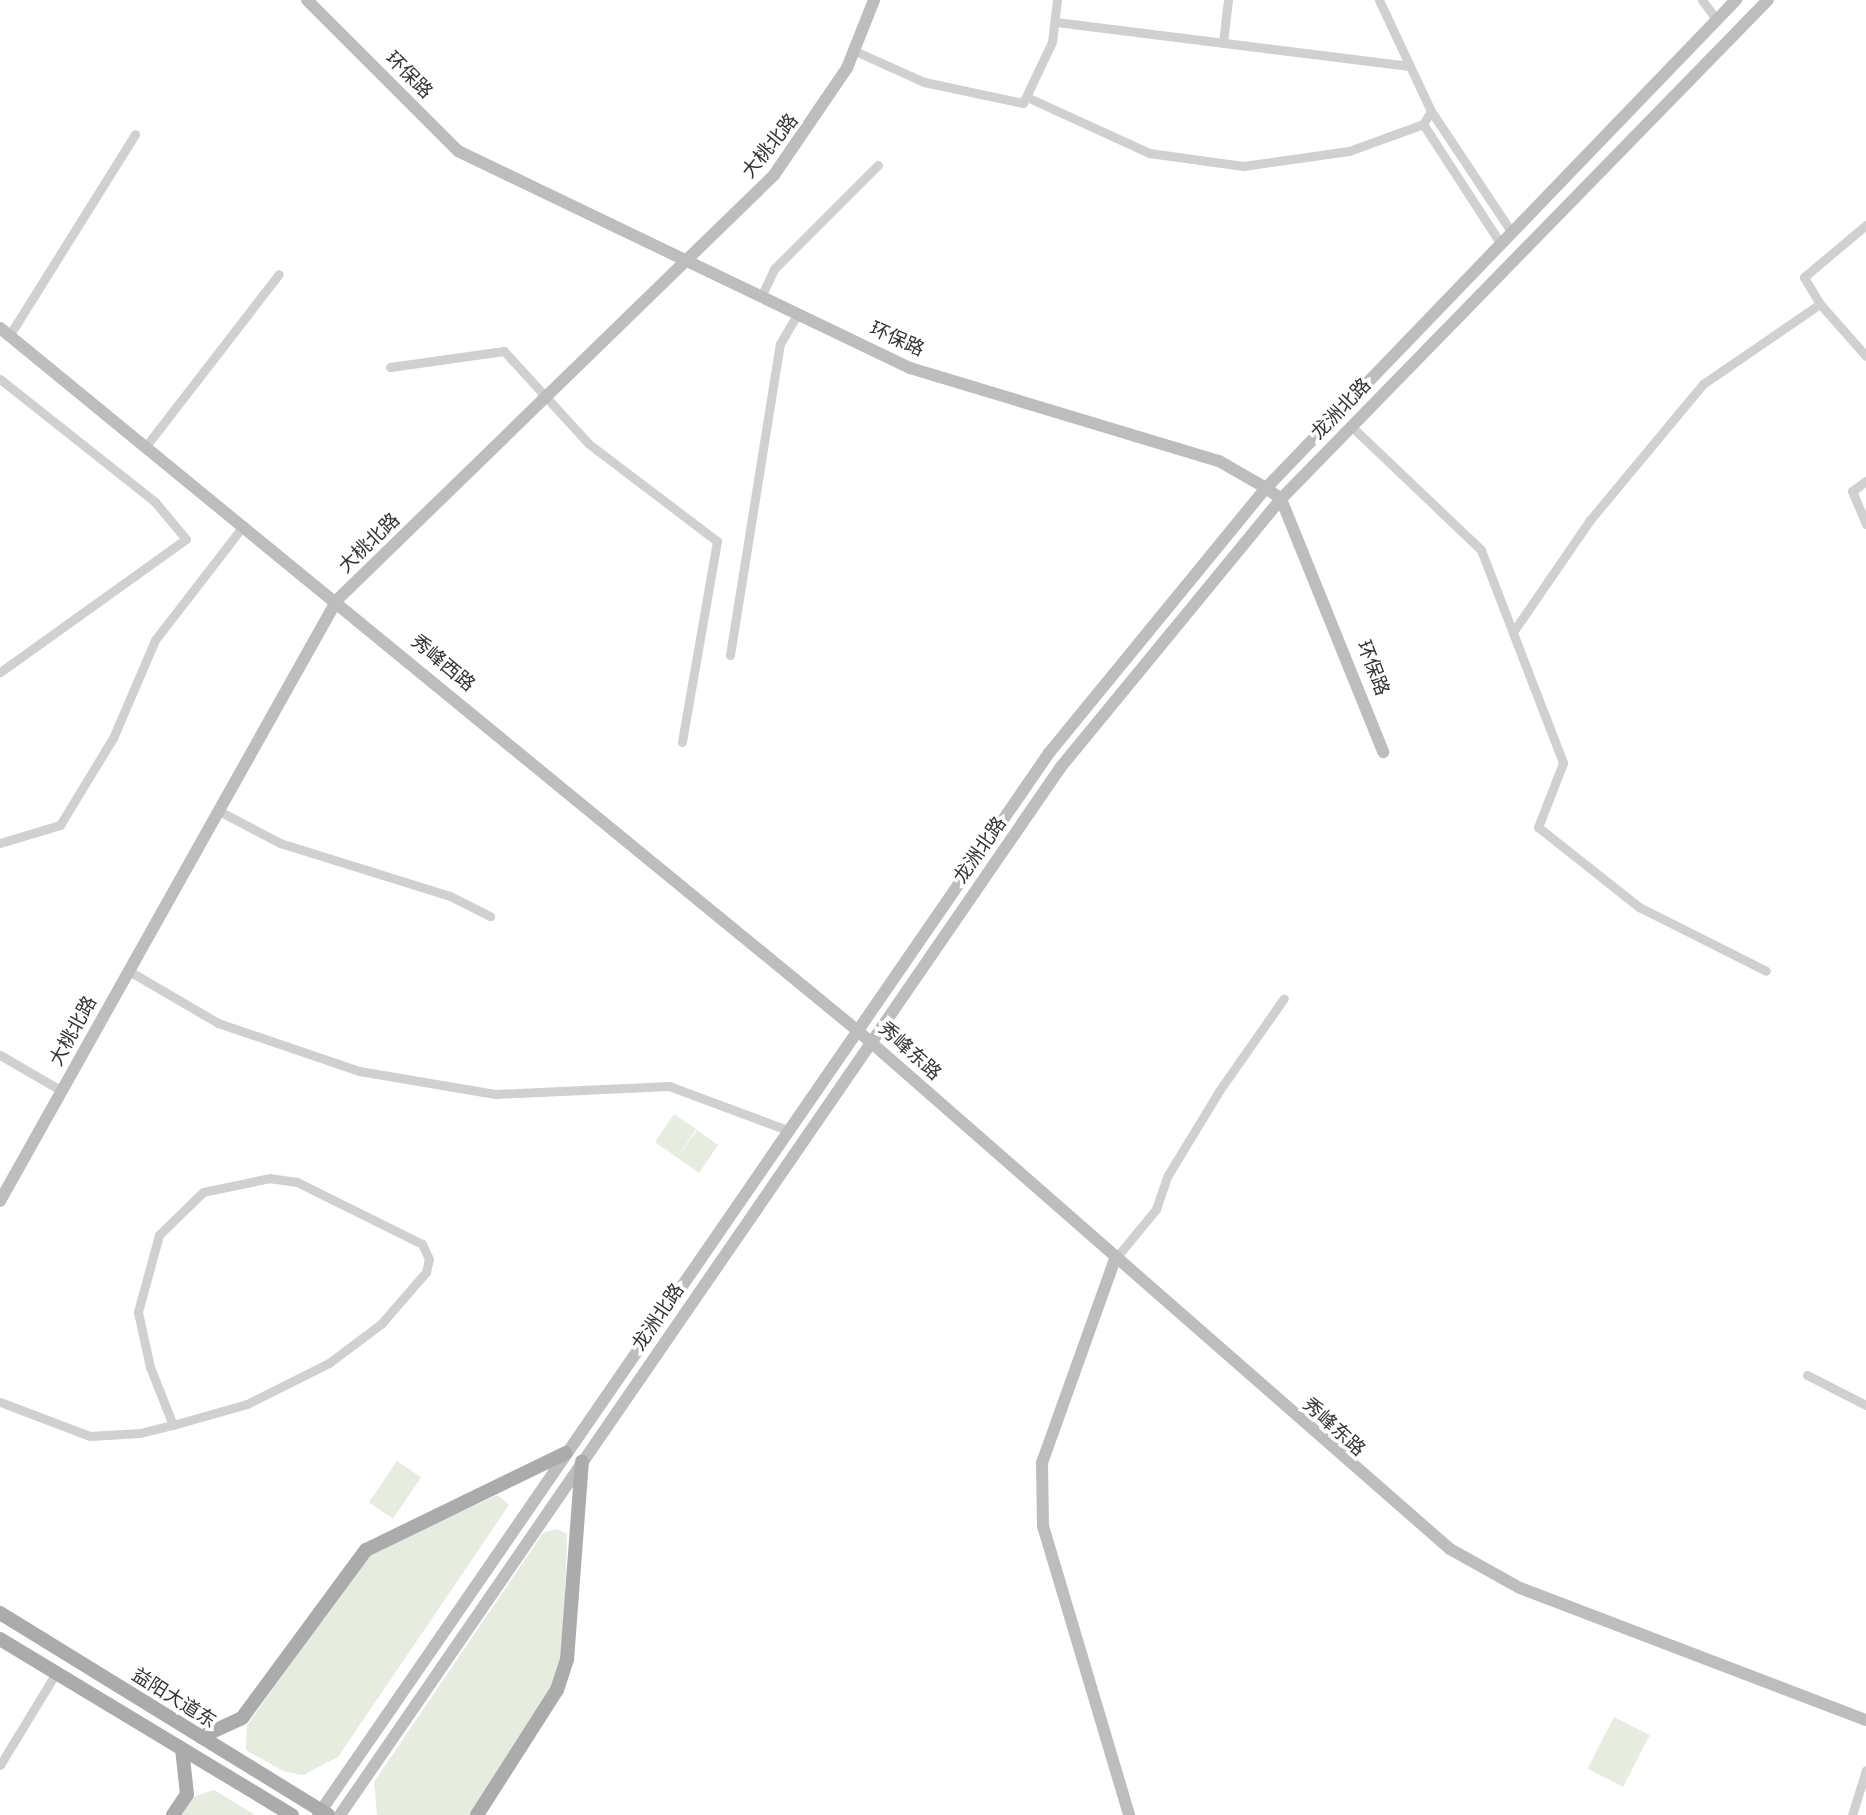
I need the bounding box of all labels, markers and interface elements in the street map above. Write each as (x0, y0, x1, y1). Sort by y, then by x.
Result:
street label: 环保路 (381, 47, 437, 103)
street label: 大桃北路 (737, 109, 803, 183)
street label: 环保路 (866, 317, 928, 361)
street label: 龙洲北路 (1306, 374, 1376, 444)
street label: 大桃北路 (334, 508, 404, 578)
street label: 秀峰西路 (407, 630, 479, 696)
street label: 环保路 (1352, 637, 1394, 699)
street label: 龙洲北路 (949, 812, 1011, 888)
street label: 大桃北路 (45, 992, 101, 1070)
street label: 秀峰东路 (874, 1017, 946, 1085)
street label: 龙洲北路 (627, 1279, 689, 1355)
street label: 秀峰东路 (1298, 1393, 1370, 1461)
street label: 益阳大道东 (128, 1663, 220, 1733)

